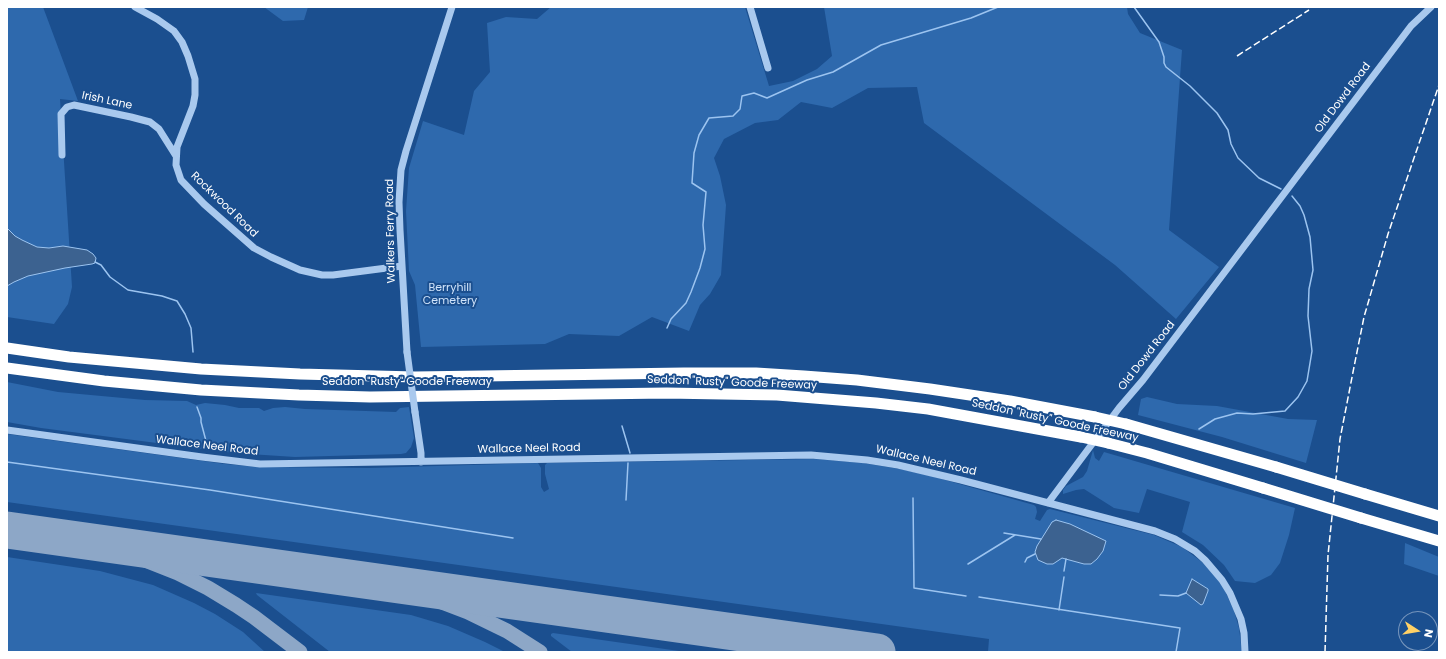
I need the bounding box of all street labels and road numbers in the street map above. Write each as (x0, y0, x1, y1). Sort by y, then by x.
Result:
street label: Old Dowd Road (1312, 60, 1374, 136)
street label: Irish Lane (81, 89, 133, 113)
street label: Rockwood Road (188, 170, 260, 240)
street label: Walkers Ferry Road (383, 179, 399, 283)
street label: Old Dowd Road (1116, 319, 1178, 393)
street label: Seddon "Rusty" Goode Freeway (647, 373, 817, 393)
street label: Seddon "Rusty" Goode Freeway (322, 375, 492, 389)
street label: Seddon "Rusty" Goode Freeway (971, 397, 1139, 445)
street label: Wallace Neel Road (155, 433, 259, 459)
street label: Wallace Neel Road (477, 442, 581, 456)
street label: Wallace Neel Road (874, 443, 978, 479)

